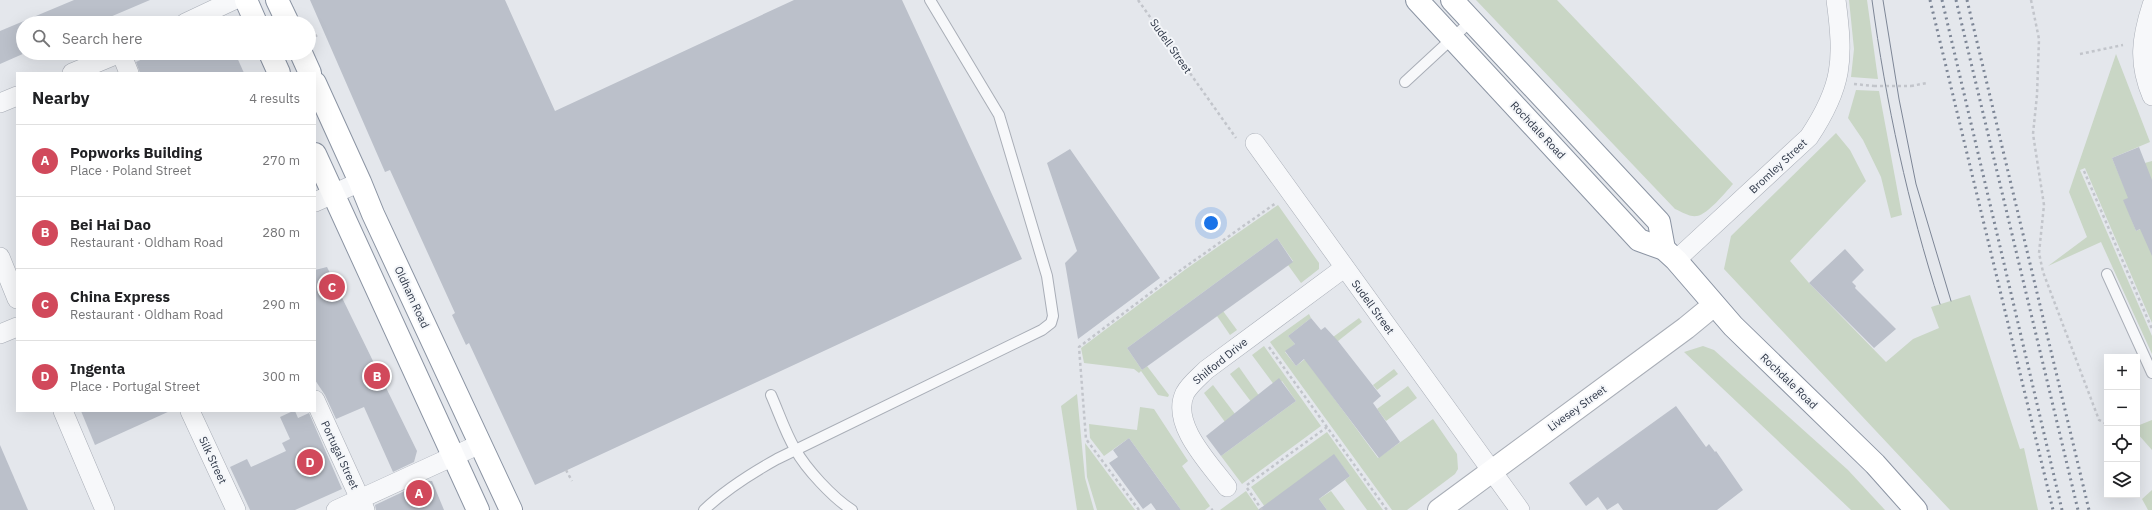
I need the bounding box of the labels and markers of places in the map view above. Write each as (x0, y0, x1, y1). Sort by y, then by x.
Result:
pin: C (319, 272, 345, 302)
pin: B (364, 361, 390, 391)
pin: D (297, 447, 323, 477)
pin: A (406, 478, 432, 508)

